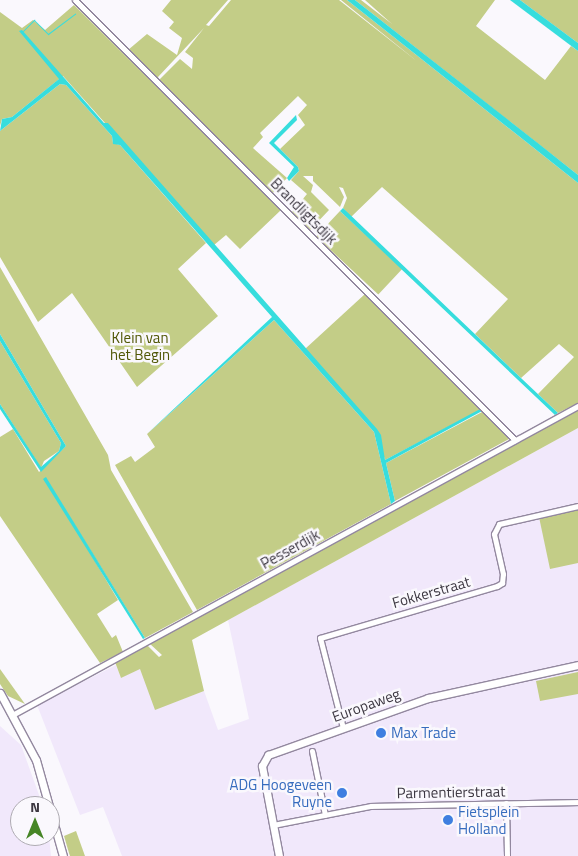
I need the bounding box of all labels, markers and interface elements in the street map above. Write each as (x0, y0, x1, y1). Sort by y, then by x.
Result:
street label: Brandligtsdijk (267, 174, 341, 248)
park label: Klein van het Begin (110, 328, 170, 363)
street label: Pesserdijk (257, 525, 323, 573)
street label: Fokkerstraat (390, 572, 472, 612)
street label: Europaweg (329, 684, 403, 726)
place label: Max Trade (391, 724, 456, 742)
marker: Max Trade (375, 727, 387, 739)
place label: ADG Hoogeveen Ruyne (230, 775, 332, 810)
street label: Parmentierstraat (397, 782, 505, 802)
marker: ADG Hoogeveen Ruyne (336, 787, 348, 799)
north arrow (10, 796, 60, 846)
text: N (30, 796, 40, 817)
place label: Fietsplein Holland (458, 802, 519, 837)
marker: Fietsplein Holland (442, 814, 454, 826)

